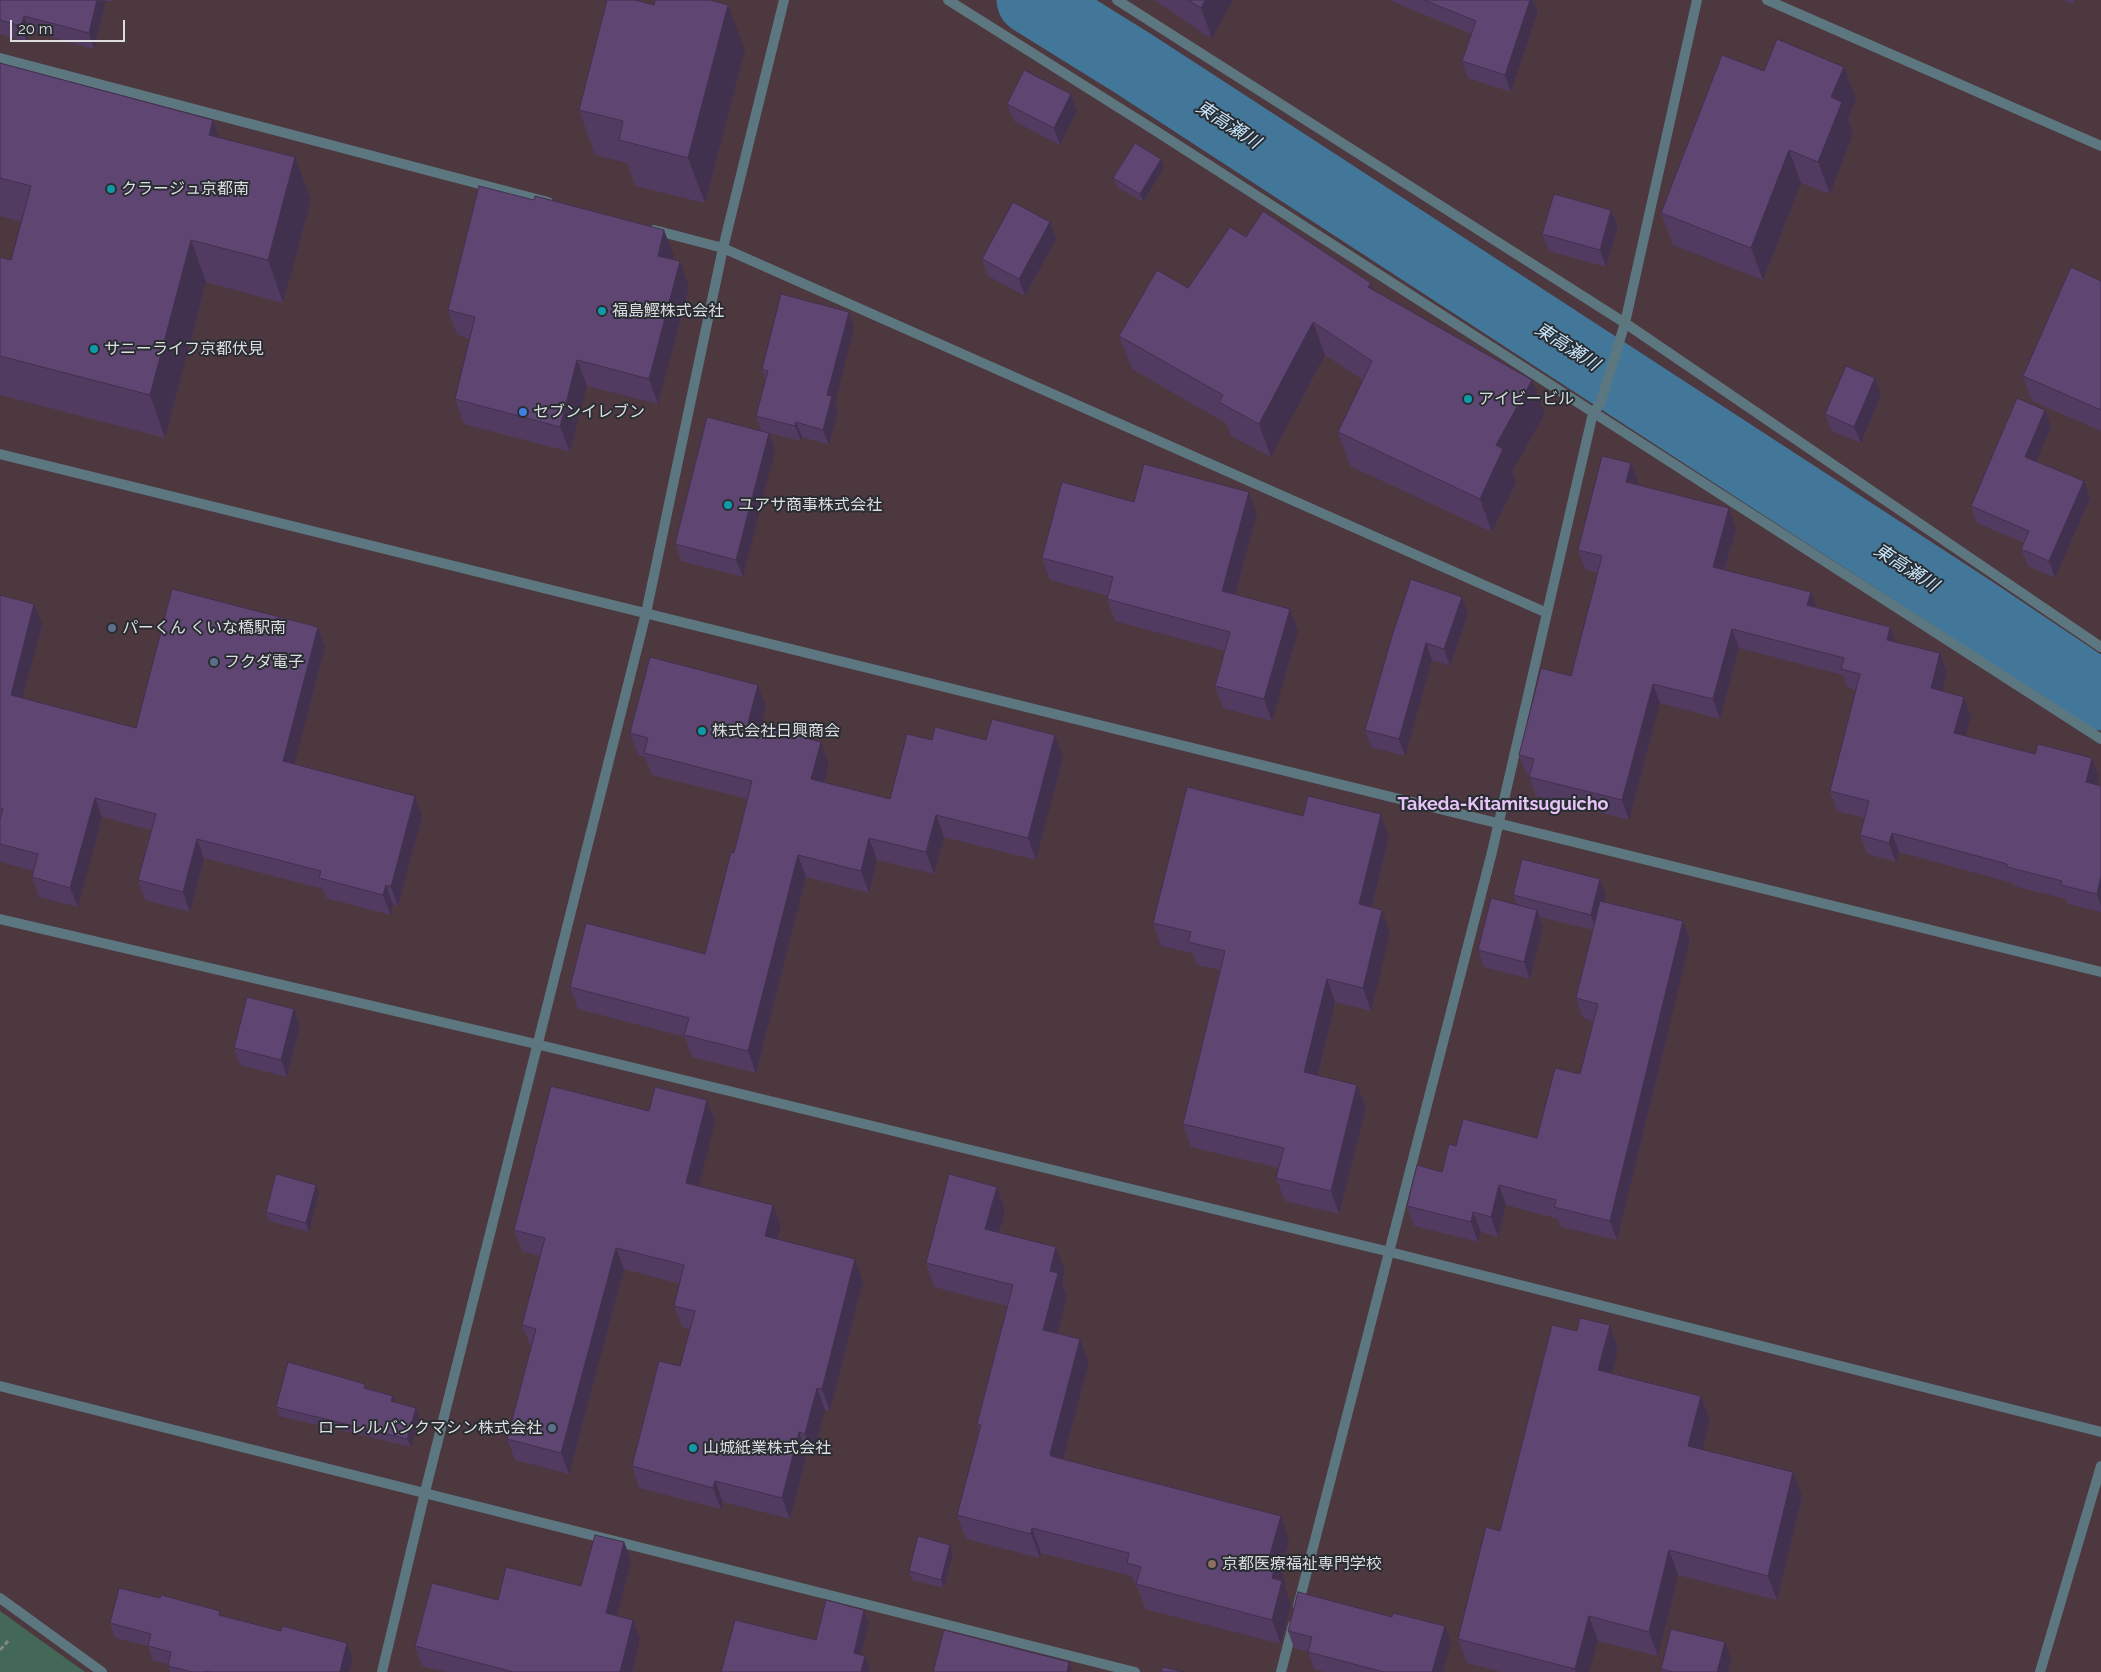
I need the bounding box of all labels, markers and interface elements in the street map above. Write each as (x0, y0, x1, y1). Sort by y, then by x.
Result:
scale bar (12, 10, 128, 42)
text: 20 m (18, 20, 53, 38)
water label: 東高瀬川 (1192, 96, 1264, 154)
place label: クラージュ京都南 (121, 179, 249, 199)
marker: クラージュ京都南 (105, 183, 117, 195)
place label: 福島鰹株式会社 (612, 301, 724, 321)
marker: 福島鰹株式会社 (596, 305, 608, 317)
water label: 東高瀬川 (1531, 318, 1603, 376)
place label: サニーライフ京都伏見 (104, 339, 264, 359)
marker: サニーライフ京都伏見 (88, 343, 100, 355)
place label: アイビービル (1478, 389, 1574, 409)
marker: アイビービル (1462, 393, 1474, 405)
place label: セブンイレブン (533, 402, 645, 422)
marker: セブンイレブン (517, 406, 529, 418)
place label: ユアサ商事株式会社 (738, 495, 882, 515)
marker: ユアサ商事株式会社 (722, 499, 734, 511)
water label: 東高瀬川 (1870, 539, 1942, 597)
place label: パーくん くいな橋駅南 (122, 618, 286, 638)
marker: パーくん くいな橋駅南 (106, 622, 118, 634)
place label: フクダ電子 (224, 652, 304, 672)
marker: フクダ電子 (208, 656, 220, 668)
place label: 株式会社日興商会 (712, 721, 840, 741)
marker: 株式会社日興商会 (696, 725, 708, 737)
district label: Takeda-Kitamitsuguicho (1398, 794, 1608, 816)
place label: ローレルバンクマシン株式会社 (318, 1418, 542, 1438)
marker: ローレルバンクマシン株式会社 (546, 1422, 558, 1434)
place label: 山城紙業株式会社 (703, 1438, 831, 1458)
marker: 山城紙業株式会社 (687, 1442, 699, 1454)
place label: 京都医療福祉専門学校 (1222, 1554, 1382, 1574)
marker: 京都医療福祉専門学校 (1206, 1558, 1218, 1570)

